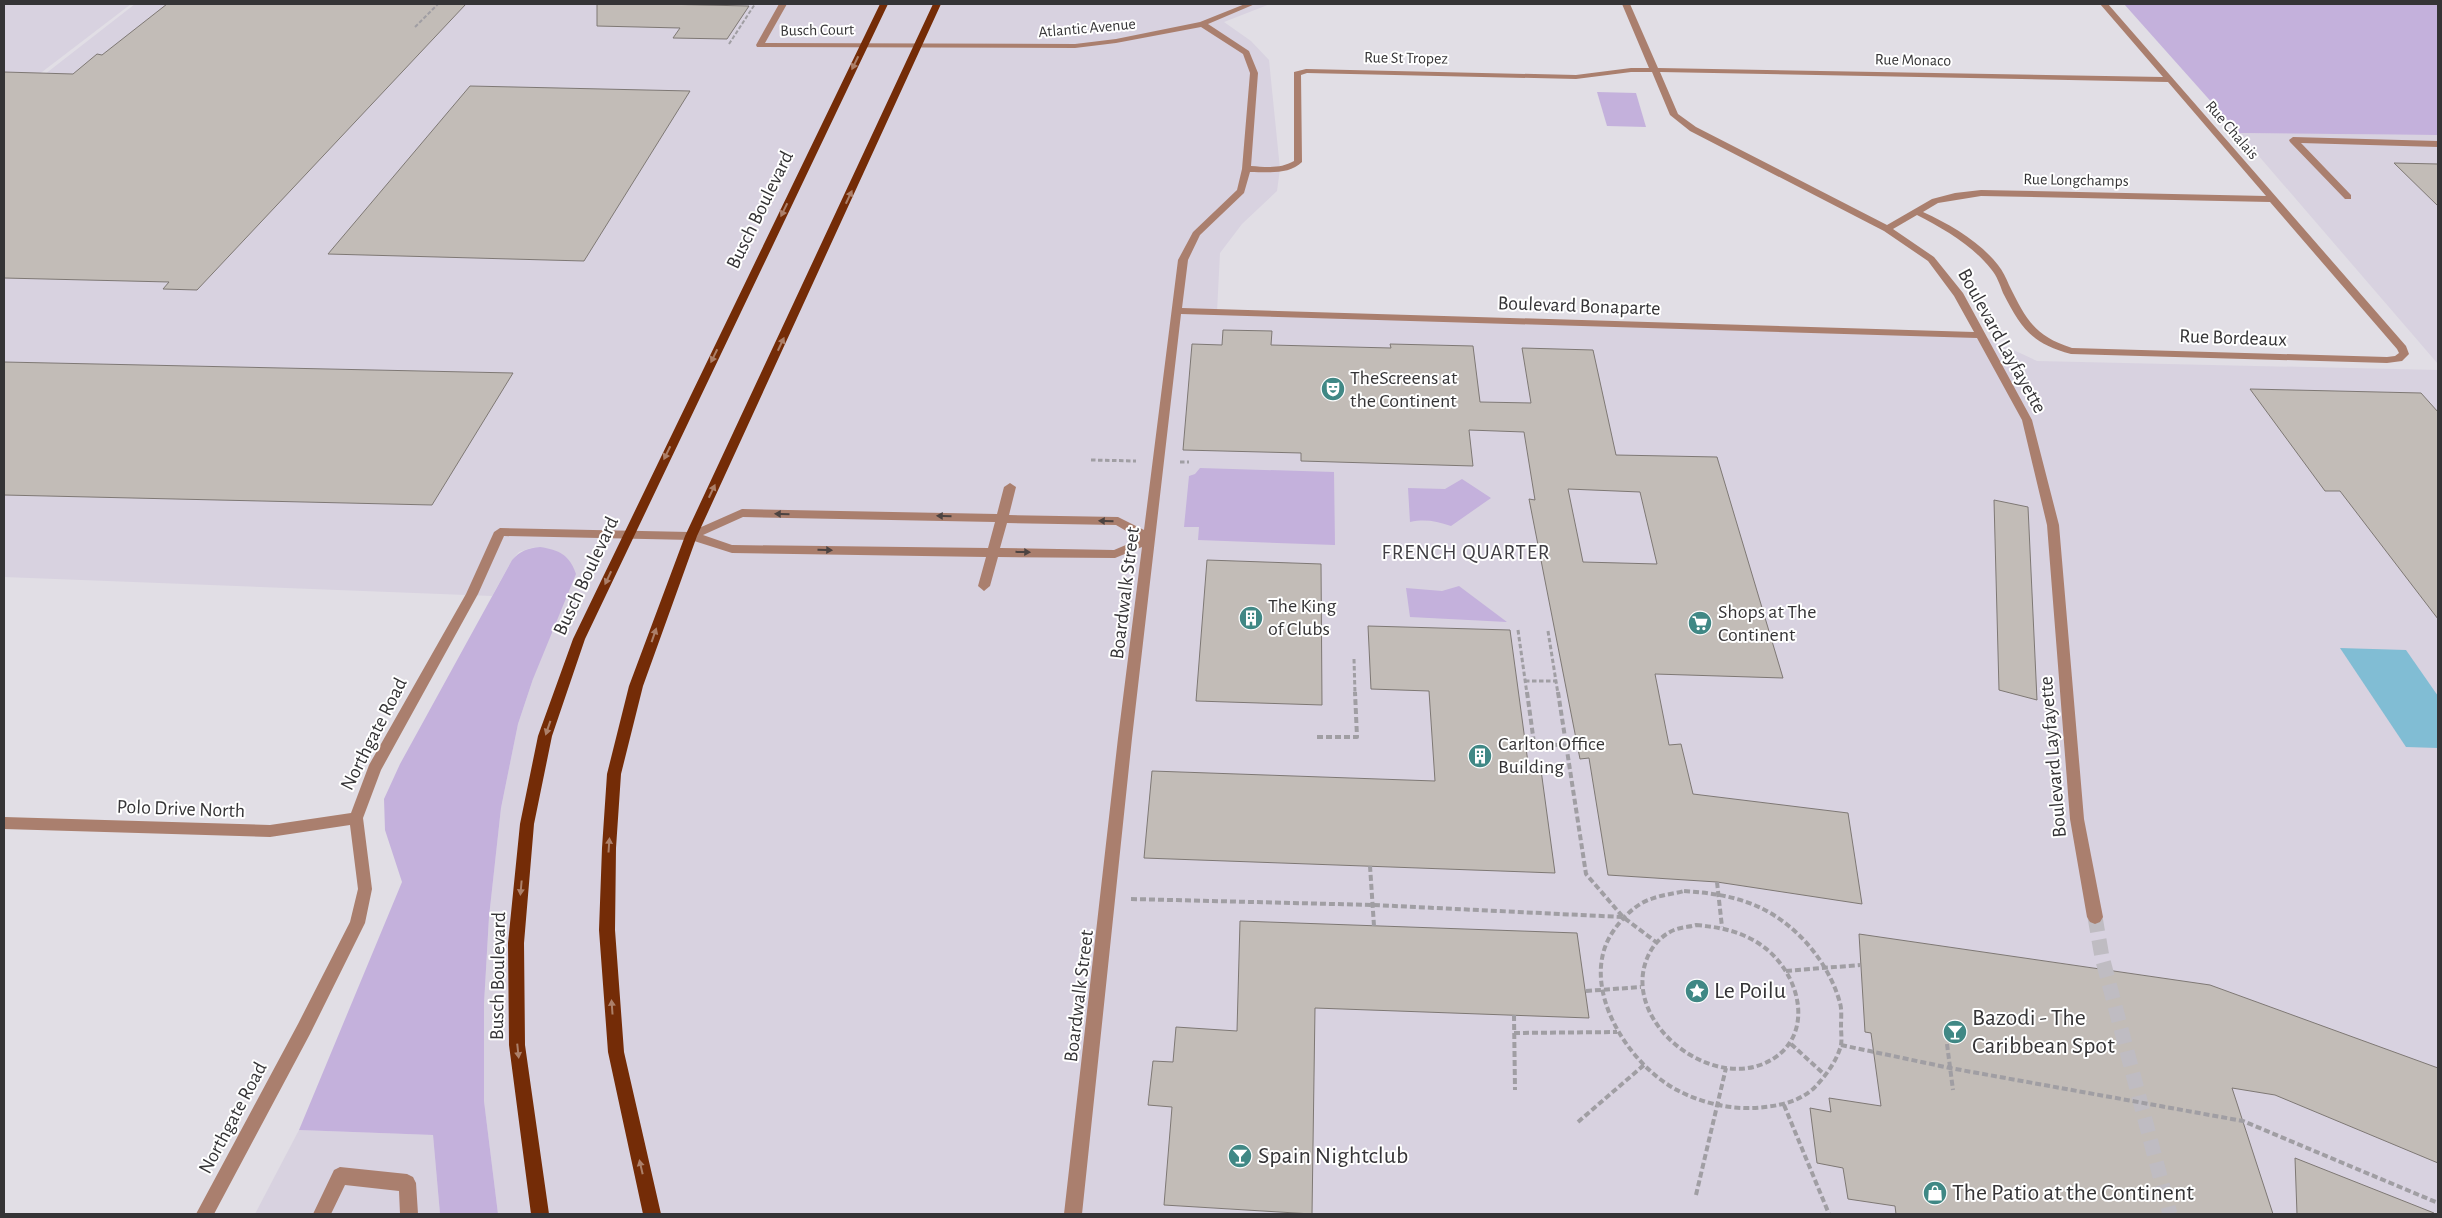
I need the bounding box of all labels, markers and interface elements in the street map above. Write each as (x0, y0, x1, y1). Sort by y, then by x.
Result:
street label: Atlantic Avenue (1038, 16, 1136, 40)
street label: Busch Court (780, 21, 854, 39)
street label: Rue St Tropez (1364, 49, 1449, 67)
street label: Rue Monaco (1875, 51, 1951, 69)
one-way arrow (850, 56, 858, 70)
street label: Rue Chalais (2202, 98, 2262, 162)
street label: Busch Boulevard (723, 148, 797, 272)
street label: Rue Longchamps (2023, 171, 2129, 189)
one-way arrow (846, 190, 854, 204)
one-way arrow (780, 203, 788, 217)
street label: Boulevard Layfayette (1954, 265, 2050, 417)
street label: Boulevard Bonaparte (1497, 293, 1661, 319)
street label: Rue Bordeaux (2179, 326, 2287, 350)
one-way arrow (777, 337, 785, 351)
one-way arrow (710, 349, 718, 363)
place label: TheScreens at the Continent (1350, 368, 1458, 411)
theatre icon: TheScreens at the Continent (1320, 376, 1346, 402)
one-way arrow (663, 445, 672, 460)
one-way arrow (708, 484, 716, 498)
one-way arrow (773, 510, 789, 518)
one-way arrow (936, 512, 952, 520)
street label: Busch Boulevard (550, 514, 622, 638)
one-way arrow (1098, 517, 1114, 525)
street label: Boardwalk Street (1107, 525, 1143, 660)
district label: FRENCH QUARTER (1382, 542, 1550, 563)
one-way arrow (818, 546, 834, 554)
one-way arrow (1015, 548, 1031, 556)
one-way arrow (604, 571, 612, 585)
place label: The King of Clubs (1268, 596, 1337, 639)
place label: Shops at The Continent (1718, 602, 1816, 645)
building icon: The King of Clubs (1238, 605, 1264, 631)
supermarket icon: Shops at The Continent (1687, 610, 1713, 636)
one-way arrow (650, 627, 658, 642)
street label: Northgate Road (337, 675, 411, 793)
street label: Boulevard Layfayette (2036, 675, 2070, 839)
one-way arrow (544, 721, 551, 736)
place label: Carlton Office Building (1498, 734, 1605, 777)
building icon: Carlton Office Building (1467, 743, 1493, 769)
street label: Polo Drive North (116, 797, 246, 821)
one-way arrow (606, 837, 614, 853)
one-way arrow (517, 881, 525, 897)
street label: Busch Boulevard (487, 912, 509, 1040)
street label: Boardwalk Street (1061, 928, 1097, 1063)
place icon: Le Poilu (1684, 978, 1710, 1004)
place label: Le Poilu (1714, 979, 1786, 1003)
one-way arrow (608, 999, 616, 1015)
place label: Bazodi - The Caribbean Spot (1972, 1006, 2115, 1058)
bar icon: Bazodi - The Caribbean Spot (1942, 1019, 1968, 1045)
one-way arrow (514, 1043, 522, 1059)
street label: Northgate Road (195, 1059, 271, 1177)
bar icon: Spain Nightclub (1227, 1143, 1253, 1169)
place label: Spain Nightclub (1258, 1144, 1408, 1168)
one-way arrow (637, 1159, 645, 1174)
shop icon: The Patio at the Continent (1922, 1180, 1948, 1206)
place label: The Patio at the Continent (1952, 1181, 2194, 1205)

